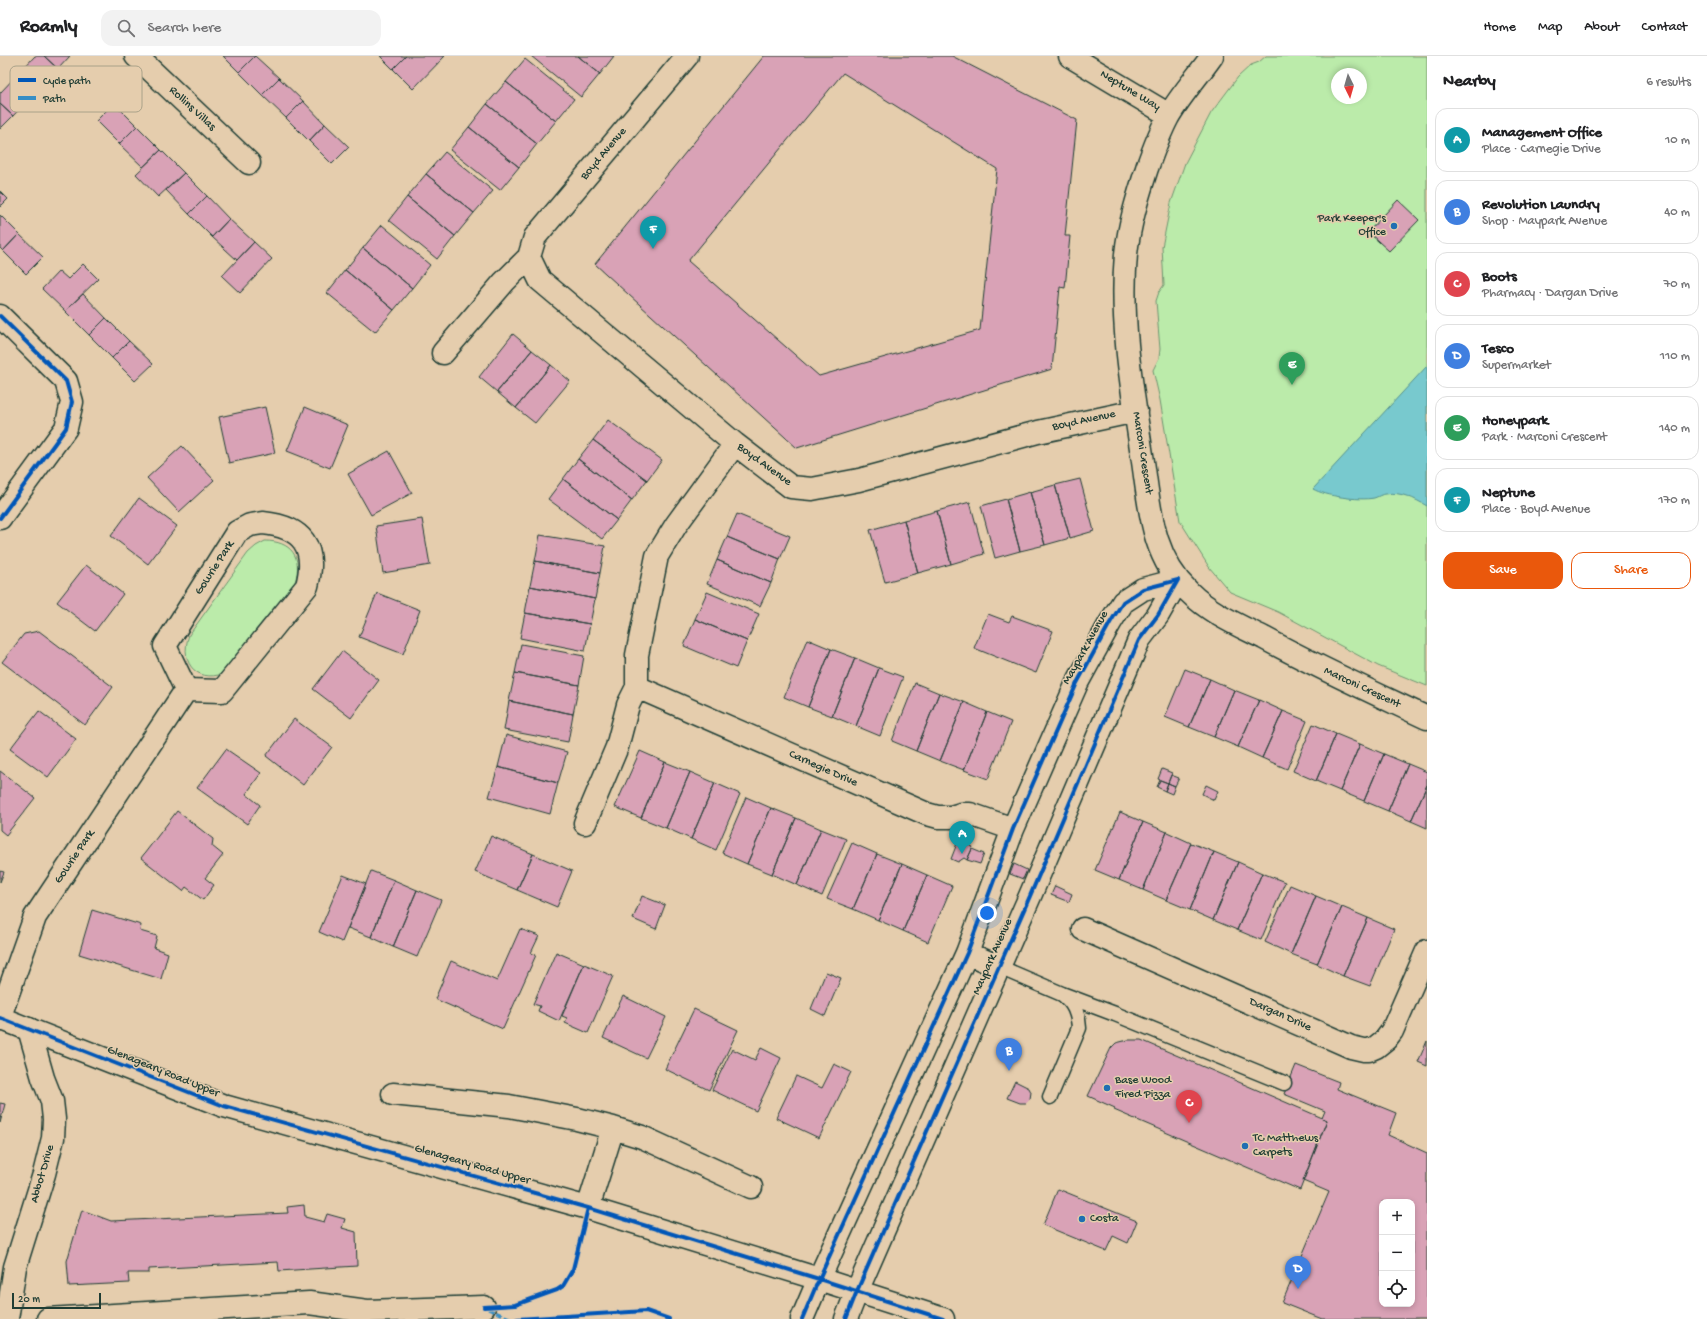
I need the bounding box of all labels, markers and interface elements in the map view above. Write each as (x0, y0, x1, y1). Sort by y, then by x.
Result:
search box (101, 10, 381, 46)
text: Roamly (20, 16, 77, 39)
icon: search (115, 17, 137, 39)
text: Search here (147, 19, 221, 37)
text: Home (1484, 19, 1516, 36)
text: Map (1538, 19, 1562, 36)
text: About (1584, 19, 1620, 36)
text: Contact (1642, 19, 1687, 36)
legend (10, 66, 142, 112)
street label: Neptune Way (1097, 67, 1163, 115)
north arrow (1331, 68, 1367, 104)
text: Nearby (1443, 72, 1496, 92)
text: 6 results (1646, 75, 1691, 90)
text: Cycle path (43, 76, 91, 88)
street label: Rollins Villas (166, 84, 219, 135)
text: Path (42, 94, 66, 106)
street label: Boyd Avenue (577, 124, 631, 184)
text: Management Office (1482, 124, 1602, 142)
text: A (1453, 133, 1461, 148)
text: 10 m (1665, 133, 1690, 148)
text: Place · Carnegie Drive (1482, 142, 1601, 157)
text: Revolution Laundry (1482, 196, 1600, 214)
text: B (1454, 205, 1460, 220)
text: 40 m (1664, 205, 1690, 220)
place label: Park Keeper's Office (1316, 212, 1387, 240)
text: Shop · Maypark Avenue (1482, 214, 1607, 229)
pin: F (640, 216, 666, 249)
marker: Park Keeper's Office (1389, 221, 1399, 231)
text: Boots (1482, 268, 1517, 286)
text: C (1453, 277, 1461, 292)
text: 70 m (1664, 277, 1690, 292)
text: Pharmacy · Dargan Drive (1482, 286, 1618, 301)
text: Tesco (1482, 340, 1514, 358)
text: D (1453, 349, 1461, 364)
text: 110 m (1660, 349, 1690, 364)
pin: E (1279, 352, 1305, 385)
text: Supermarket (1482, 358, 1551, 373)
street label: Boyd Avenue (1050, 407, 1118, 435)
street label: Marconi Crescent (1129, 411, 1156, 496)
text: Honeypark (1482, 412, 1548, 430)
text: E (1453, 421, 1461, 436)
text: 140 m (1659, 421, 1690, 436)
text: Park · Marconi Crescent (1482, 430, 1607, 445)
street label: Boyd Avenue (733, 440, 795, 490)
text: Neptune (1482, 484, 1535, 502)
text: F (1454, 493, 1460, 508)
text: 170 m (1658, 493, 1690, 508)
text: Place · Boyd Avenue (1482, 502, 1590, 517)
street label: Gowrie Park (192, 537, 239, 598)
button: Save (1443, 552, 1563, 589)
button: Share (1571, 552, 1691, 589)
street label: Maypark Avenue (1060, 608, 1112, 687)
street label: Marconi Crescent (1321, 664, 1404, 712)
street label: Carnegie Drive (786, 748, 860, 791)
pin: A (949, 821, 975, 854)
street label: Gowrie Park (52, 826, 99, 887)
your location (977, 903, 997, 923)
street label: Maypark Avenue (970, 916, 1016, 997)
street label: Dargan Drive (1246, 995, 1314, 1035)
pin: B (996, 1038, 1022, 1071)
street label: Glenageary Road Upper (105, 1043, 223, 1102)
place label: Base Wood Fired Pizza (1114, 1074, 1172, 1102)
marker: Base Wood Fired Pizza (1102, 1083, 1112, 1093)
pin: C (1176, 1090, 1202, 1123)
place label: TC Matthews Carpets (1252, 1132, 1319, 1160)
marker: TC Matthews Carpets (1240, 1141, 1250, 1151)
street label: Glenageary Road Upper (413, 1142, 533, 1189)
street label: Abbot Drive (28, 1143, 58, 1205)
map controls (1379, 1199, 1415, 1307)
button: + (1379, 1199, 1415, 1235)
place label: Costa (1090, 1212, 1119, 1226)
marker: Costa (1077, 1214, 1087, 1224)
button: − (1379, 1235, 1415, 1271)
pin: D (1285, 1256, 1311, 1289)
button: locate (1379, 1271, 1415, 1307)
scale bar (12, 1291, 101, 1310)
text: 20 m (18, 1294, 40, 1306)

